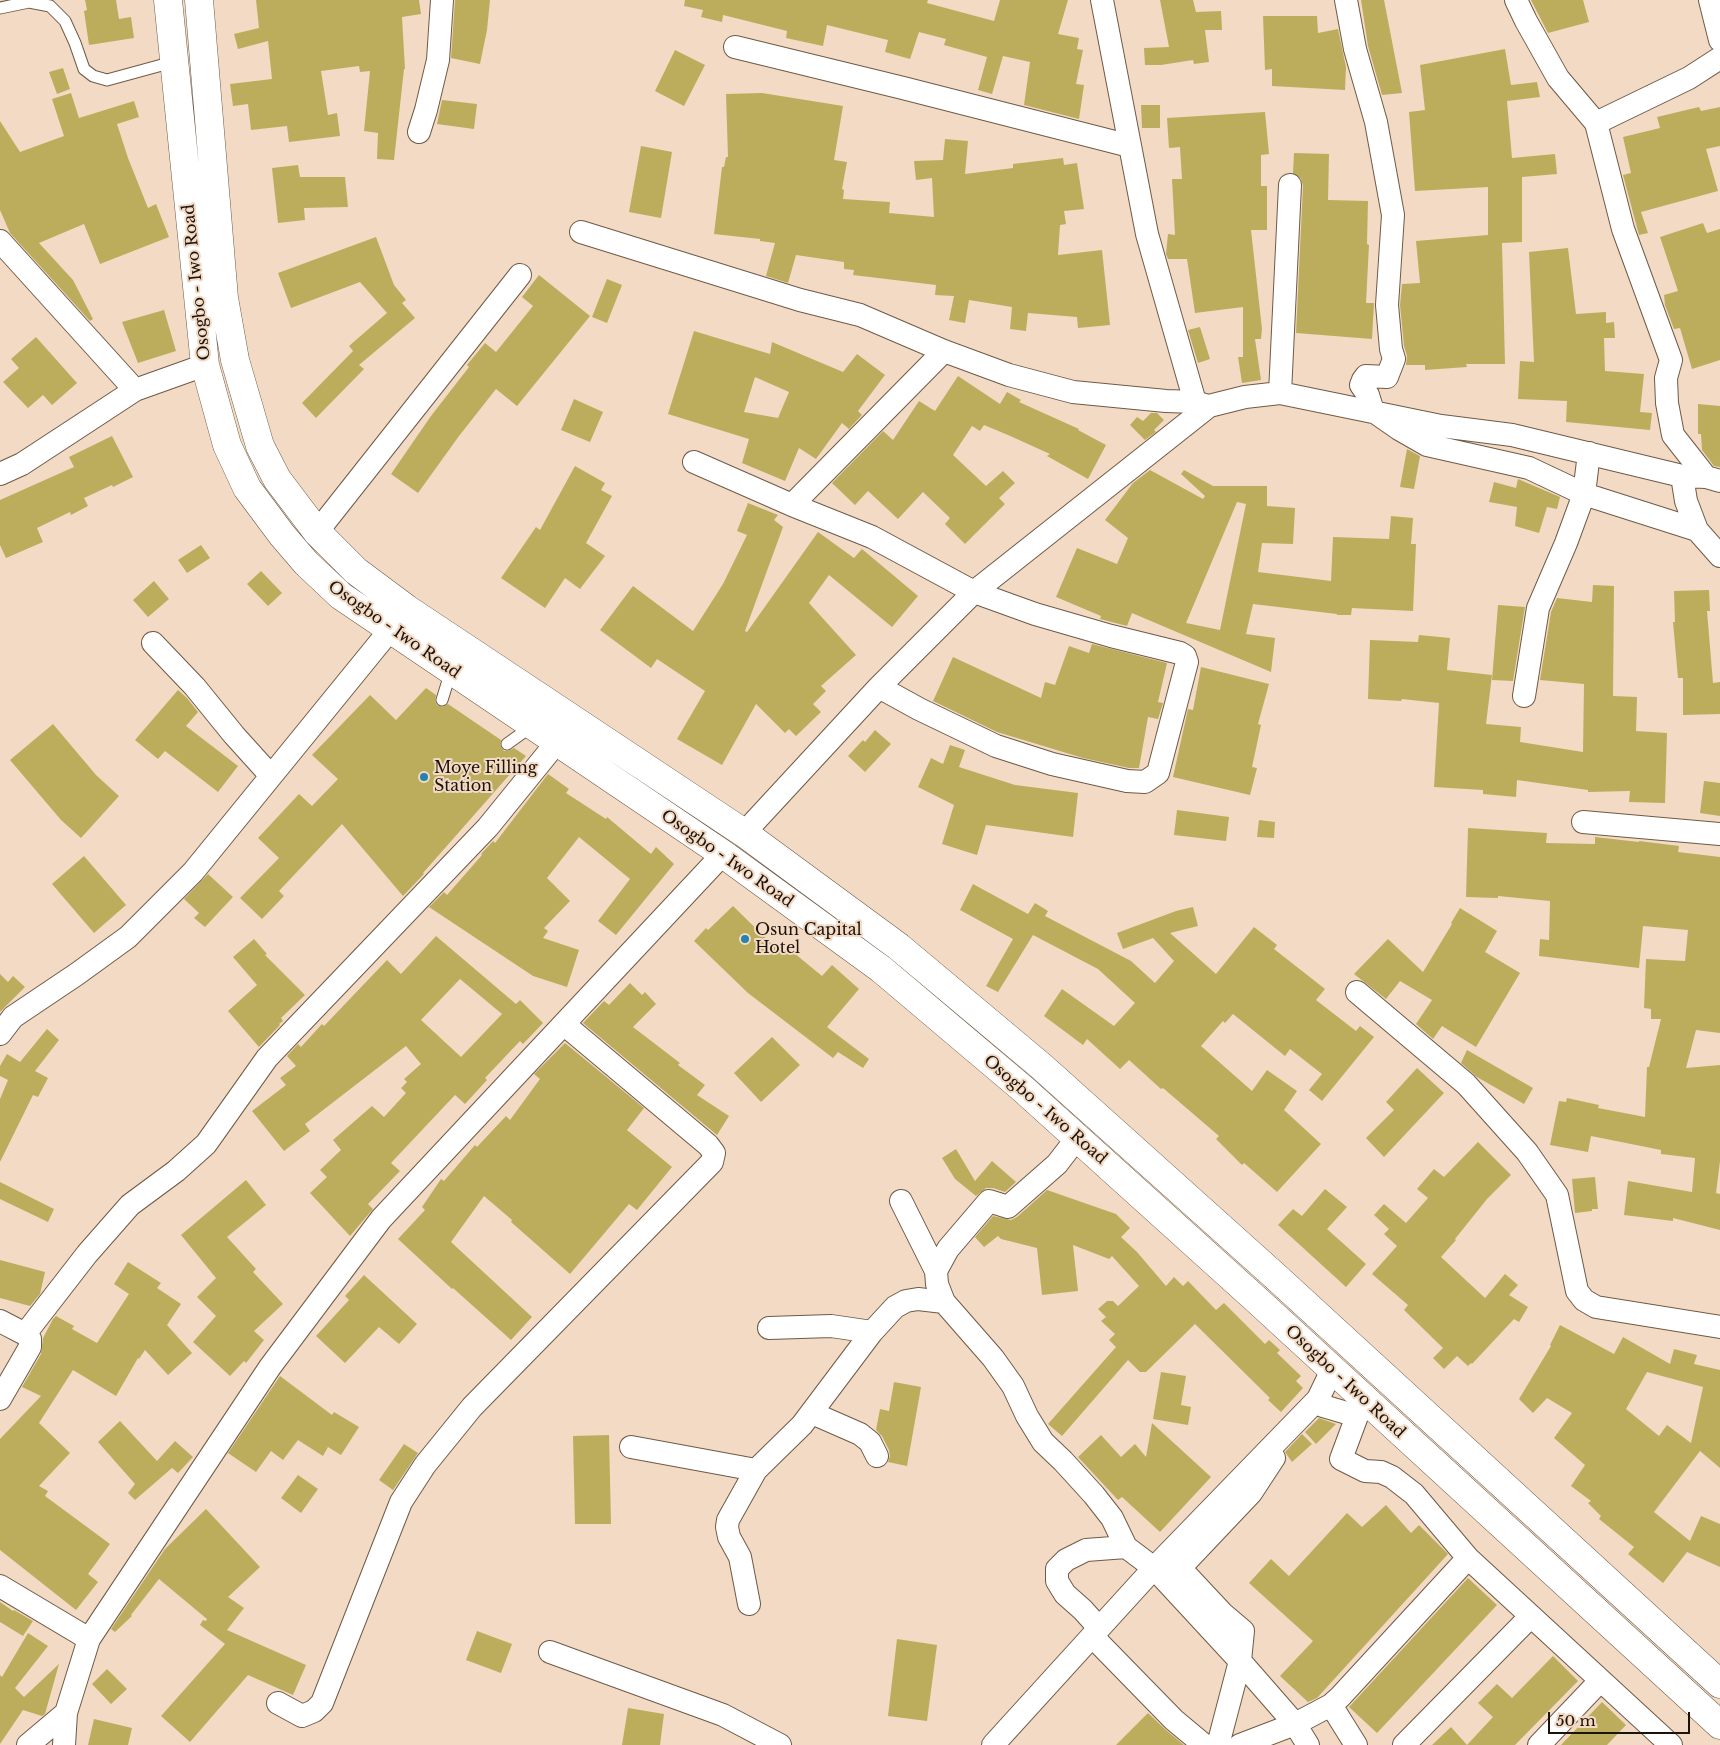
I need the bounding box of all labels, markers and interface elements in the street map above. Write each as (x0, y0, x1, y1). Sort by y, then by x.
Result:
street label: Osogbo - Iwo Road (179, 203, 215, 361)
street label: Osogbo - Iwo Road (324, 577, 464, 683)
place label: Moye Filling Station (434, 758, 537, 796)
marker: Moye Filling Station (418, 771, 430, 783)
street label: Osogbo - Iwo Road (657, 806, 797, 912)
place label: Osun Capital Hotel (755, 920, 862, 958)
marker: Osun Capital Hotel (739, 933, 751, 945)
street label: Osogbo - Iwo Road (979, 1051, 1111, 1169)
street label: Osogbo - Iwo Road (1281, 1321, 1409, 1443)
scale bar (1550, 1702, 1692, 1734)
text: 50 m (1556, 1711, 1596, 1730)

